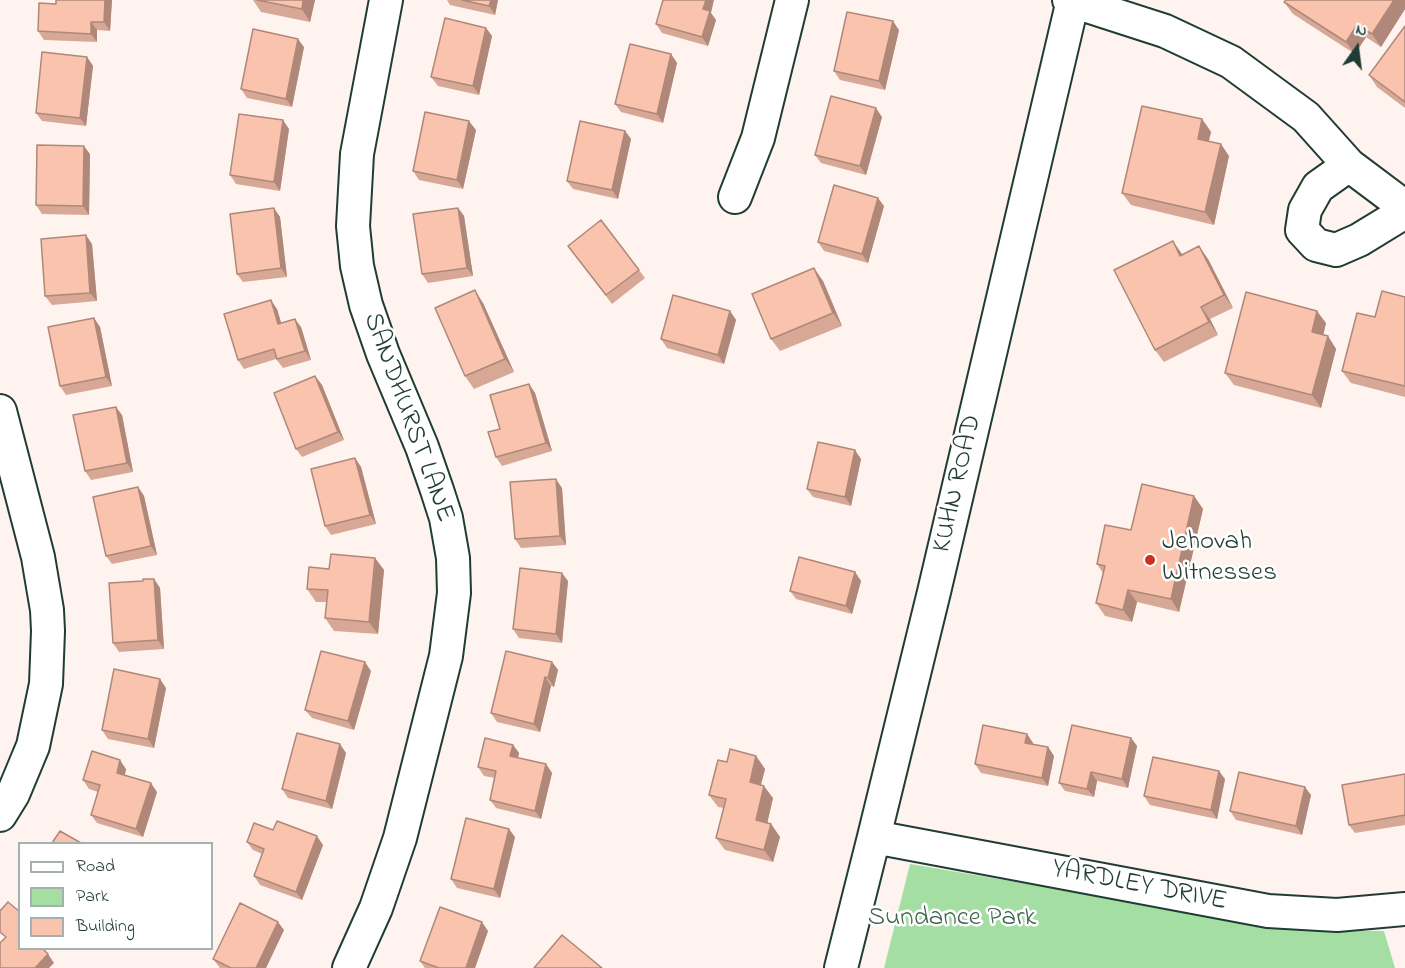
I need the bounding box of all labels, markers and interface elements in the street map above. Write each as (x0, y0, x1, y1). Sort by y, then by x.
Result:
north arrow (1327, 18, 1387, 78)
text: N (1353, 18, 1370, 43)
street label: SANDHURST LANE (354, 309, 460, 527)
street label: KUHN ROAD (927, 412, 991, 556)
place label: Jehovah Witnesses (1162, 528, 1277, 591)
marker: Jehovah Witnesses (1143, 553, 1157, 567)
legend (18, 842, 213, 950)
text: Road (76, 854, 115, 880)
street label: YARDLEY DRIVE (1049, 854, 1229, 920)
text: Park (76, 884, 109, 910)
park label: Sundance Park (868, 904, 1036, 936)
text: Building (76, 914, 135, 940)

